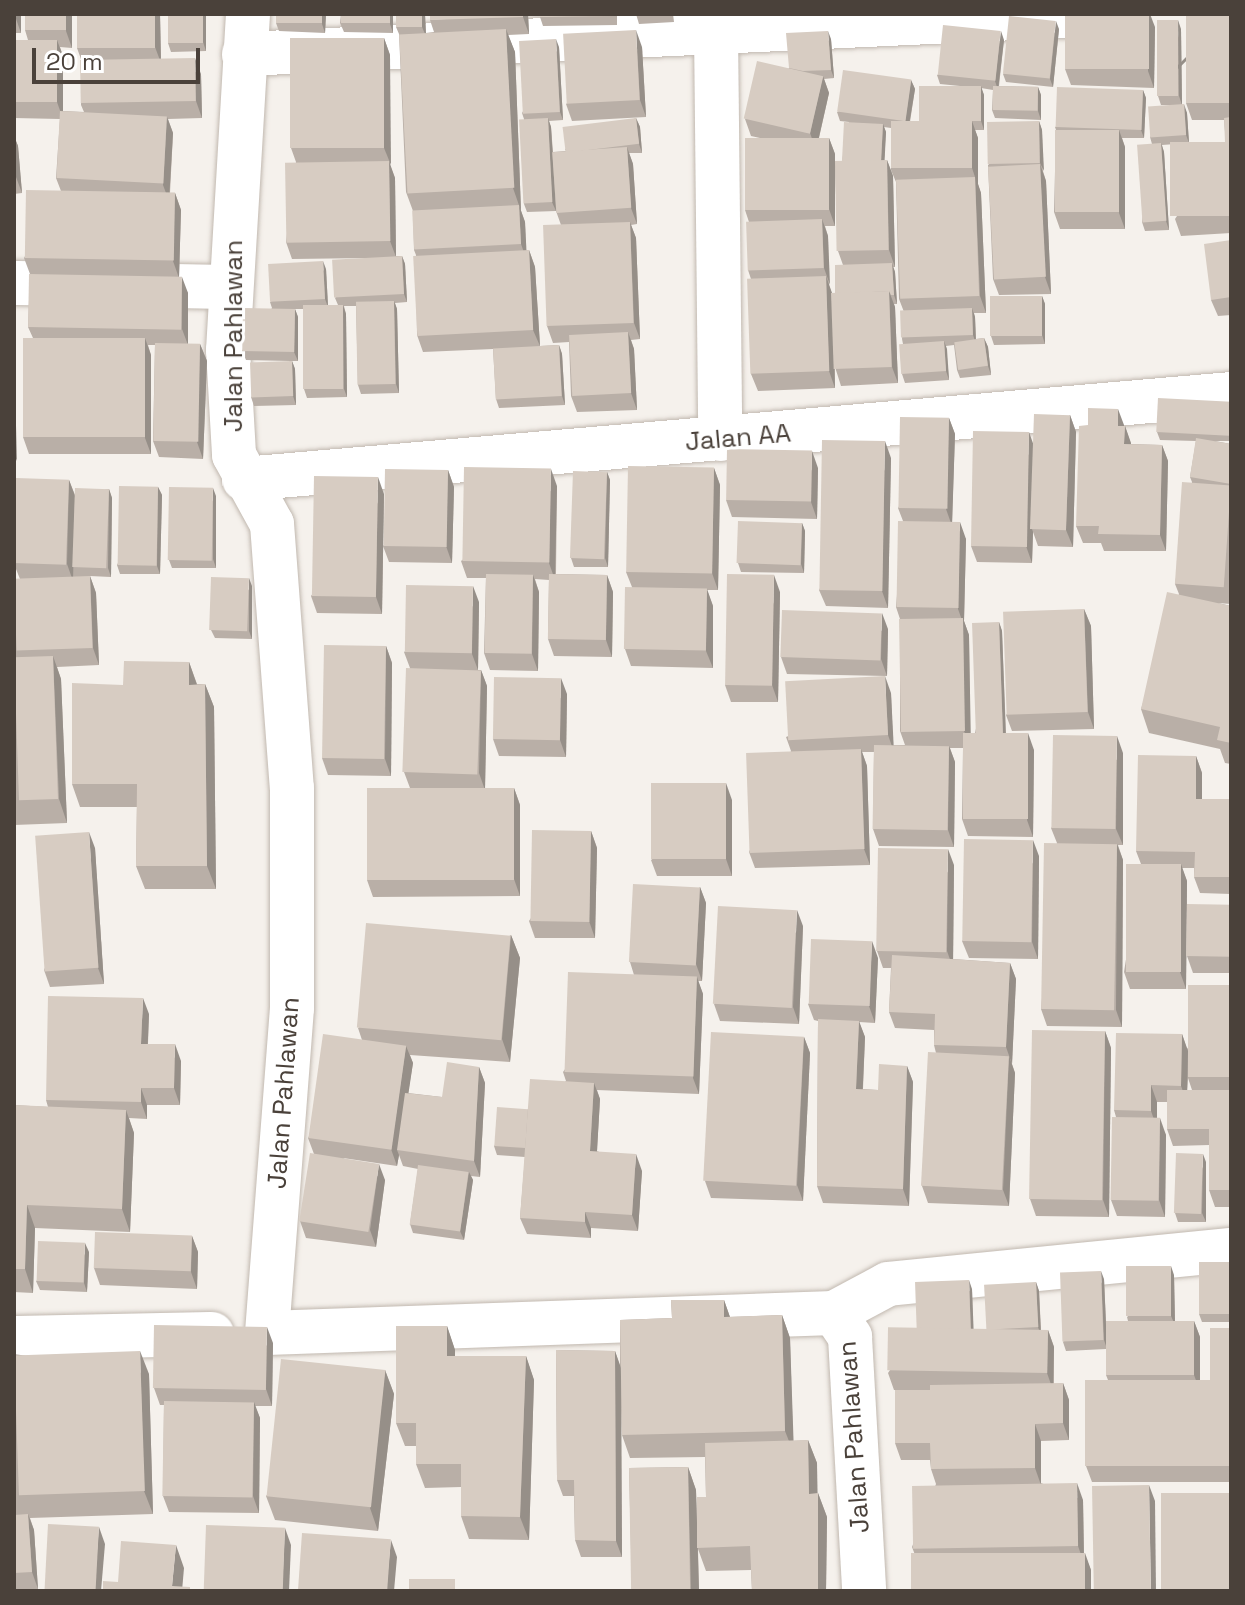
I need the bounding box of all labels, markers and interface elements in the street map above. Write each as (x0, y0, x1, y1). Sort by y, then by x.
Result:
scale bar (36, 32, 204, 82)
text: 20 m (46, 46, 103, 77)
street label: Jalan Pahlawan (218, 240, 250, 432)
street label: Jalan AA (684, 418, 792, 458)
street label: Jalan Pahlawan (262, 996, 306, 1190)
street label: Jalan Pahlawan (832, 1340, 876, 1534)

